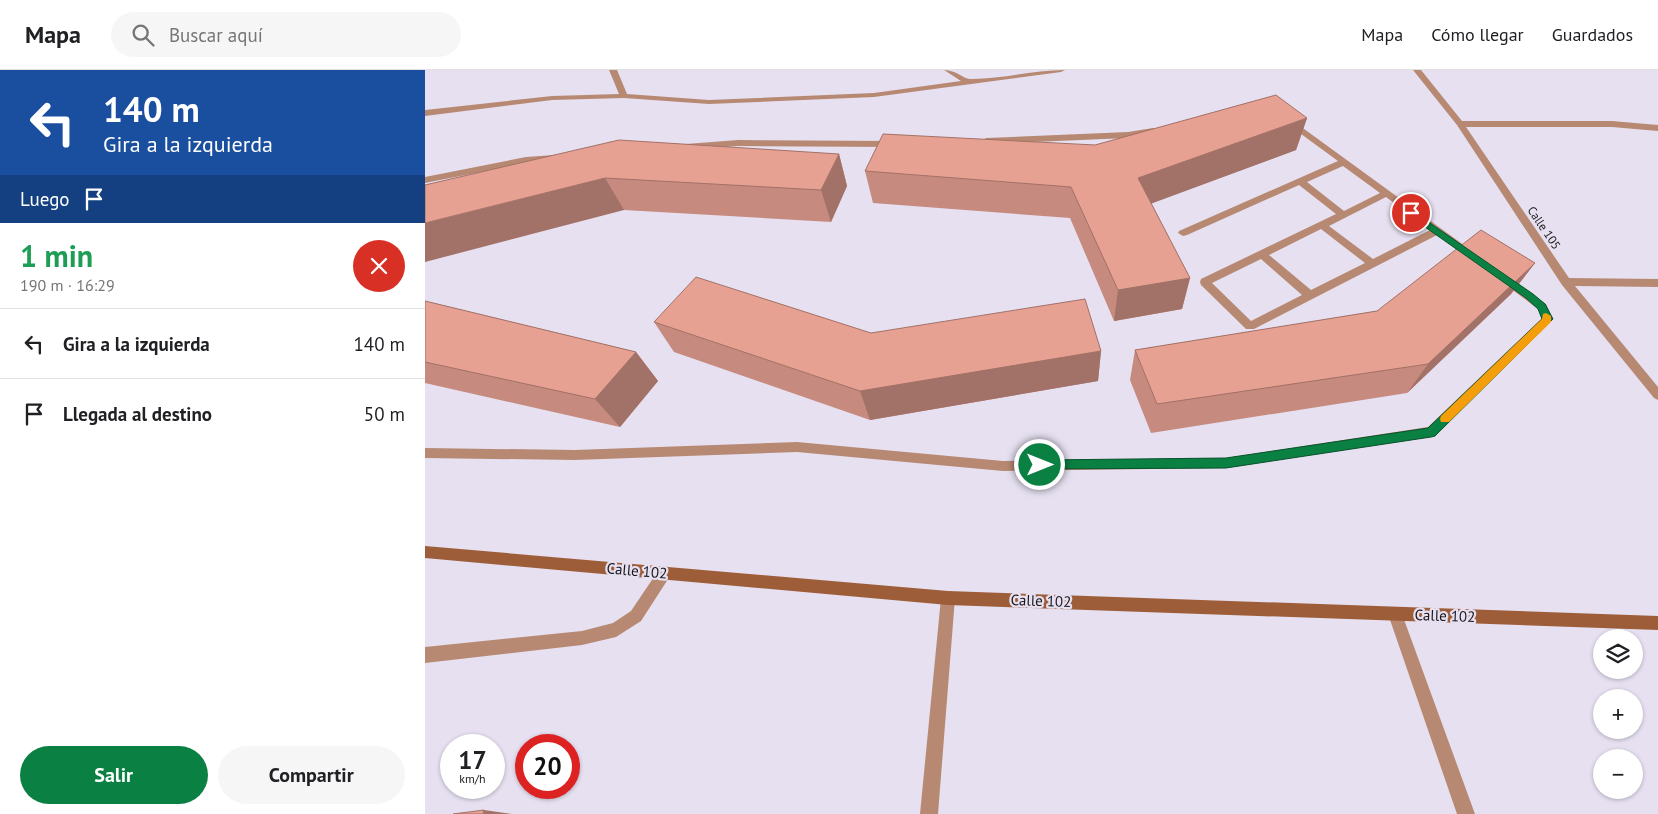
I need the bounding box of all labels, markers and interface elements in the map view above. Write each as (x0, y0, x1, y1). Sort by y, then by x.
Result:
search box (111, 12, 461, 57)
text: Mapa (25, 19, 81, 50)
icon: search (129, 21, 157, 49)
text: Buscar aquí (169, 23, 263, 47)
text: Mapa (1361, 23, 1403, 46)
text: Cómo llegar (1431, 23, 1524, 46)
text: Guardados (1552, 23, 1633, 46)
text: 140 m (103, 86, 200, 132)
icon: left (20, 90, 85, 155)
text: Gira a la izquierda (103, 130, 273, 158)
icon: arrive (80, 185, 108, 213)
text: Luego (20, 187, 70, 211)
pin (1390, 192, 1432, 234)
icon: arrive (1397, 199, 1425, 227)
street label: Calle 105 (1525, 203, 1564, 252)
text: 1 min (20, 236, 93, 275)
button: close (353, 240, 405, 292)
text: 190 m · 16:29 (20, 275, 115, 295)
icon: left (20, 330, 48, 358)
text: Gira a la izquierda (63, 332, 210, 356)
text: 140 m (353, 332, 405, 356)
icon: arrive (20, 400, 48, 428)
text: Llegada al destino (63, 402, 212, 426)
text: 50 m (364, 402, 405, 426)
position arrow (1013, 438, 1065, 490)
street label: Calle 102 (606, 558, 668, 583)
street label: Calle 102 (1010, 590, 1072, 611)
street label: Calle 102 (1414, 605, 1476, 626)
map controls (1593, 629, 1643, 799)
button: layers (1593, 629, 1643, 679)
button: + (1593, 689, 1643, 739)
speed limit sign: 20 (515, 734, 580, 799)
text: 17 (458, 744, 487, 776)
button: Salir (20, 746, 208, 804)
button: Compartir (218, 746, 405, 804)
button: − (1593, 749, 1643, 799)
text: km/h (459, 771, 486, 786)

